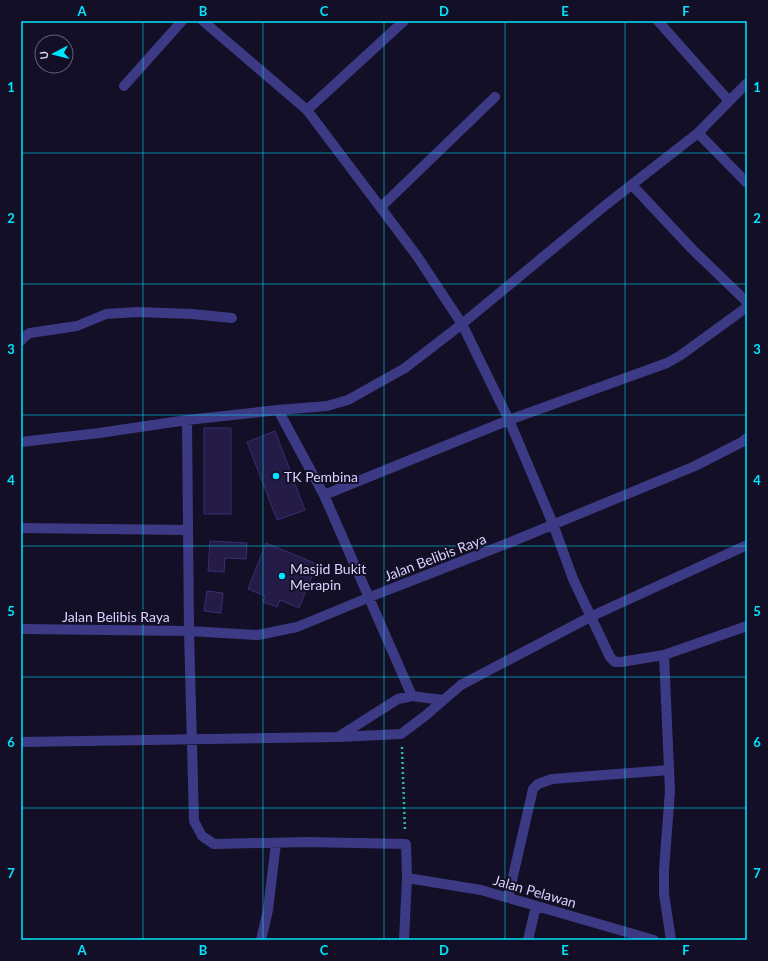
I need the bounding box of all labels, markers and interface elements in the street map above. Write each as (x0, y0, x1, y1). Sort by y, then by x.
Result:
text: A (76, 3, 87, 19)
text: B (199, 3, 208, 19)
text: C (320, 3, 329, 19)
text: D (439, 3, 449, 19)
text: E (561, 3, 569, 19)
text: F (682, 3, 690, 19)
north arrow (34, 34, 74, 74)
text: U (37, 50, 51, 60)
text: 1 (7, 79, 15, 95)
text: 1 (753, 79, 761, 95)
text: 2 (7, 210, 15, 226)
text: 2 (753, 210, 761, 226)
text: 3 (7, 341, 15, 357)
text: 3 (753, 341, 761, 357)
place label: TK Pembina (284, 468, 358, 485)
marker: TK Pembina (271, 471, 281, 481)
text: 4 (7, 472, 15, 488)
text: 4 (753, 472, 761, 488)
street label: Jalan Belibis Raya (382, 530, 488, 584)
place label: Masjid Bukit Merapin (290, 560, 366, 593)
marker: Masjid Bukit Merapin (277, 571, 287, 581)
text: 5 (7, 603, 15, 619)
text: 5 (753, 603, 761, 619)
street label: Jalan Belibis Raya (62, 608, 170, 625)
text: 6 (7, 734, 15, 750)
text: 6 (753, 734, 761, 750)
text: 7 (7, 865, 15, 881)
text: 7 (753, 865, 761, 881)
street label: Jalan Pelawan (492, 871, 578, 911)
text: A (76, 942, 87, 958)
text: B (199, 942, 208, 958)
text: C (320, 942, 329, 958)
text: D (439, 942, 449, 958)
text: E (561, 942, 569, 958)
text: F (682, 942, 690, 958)

